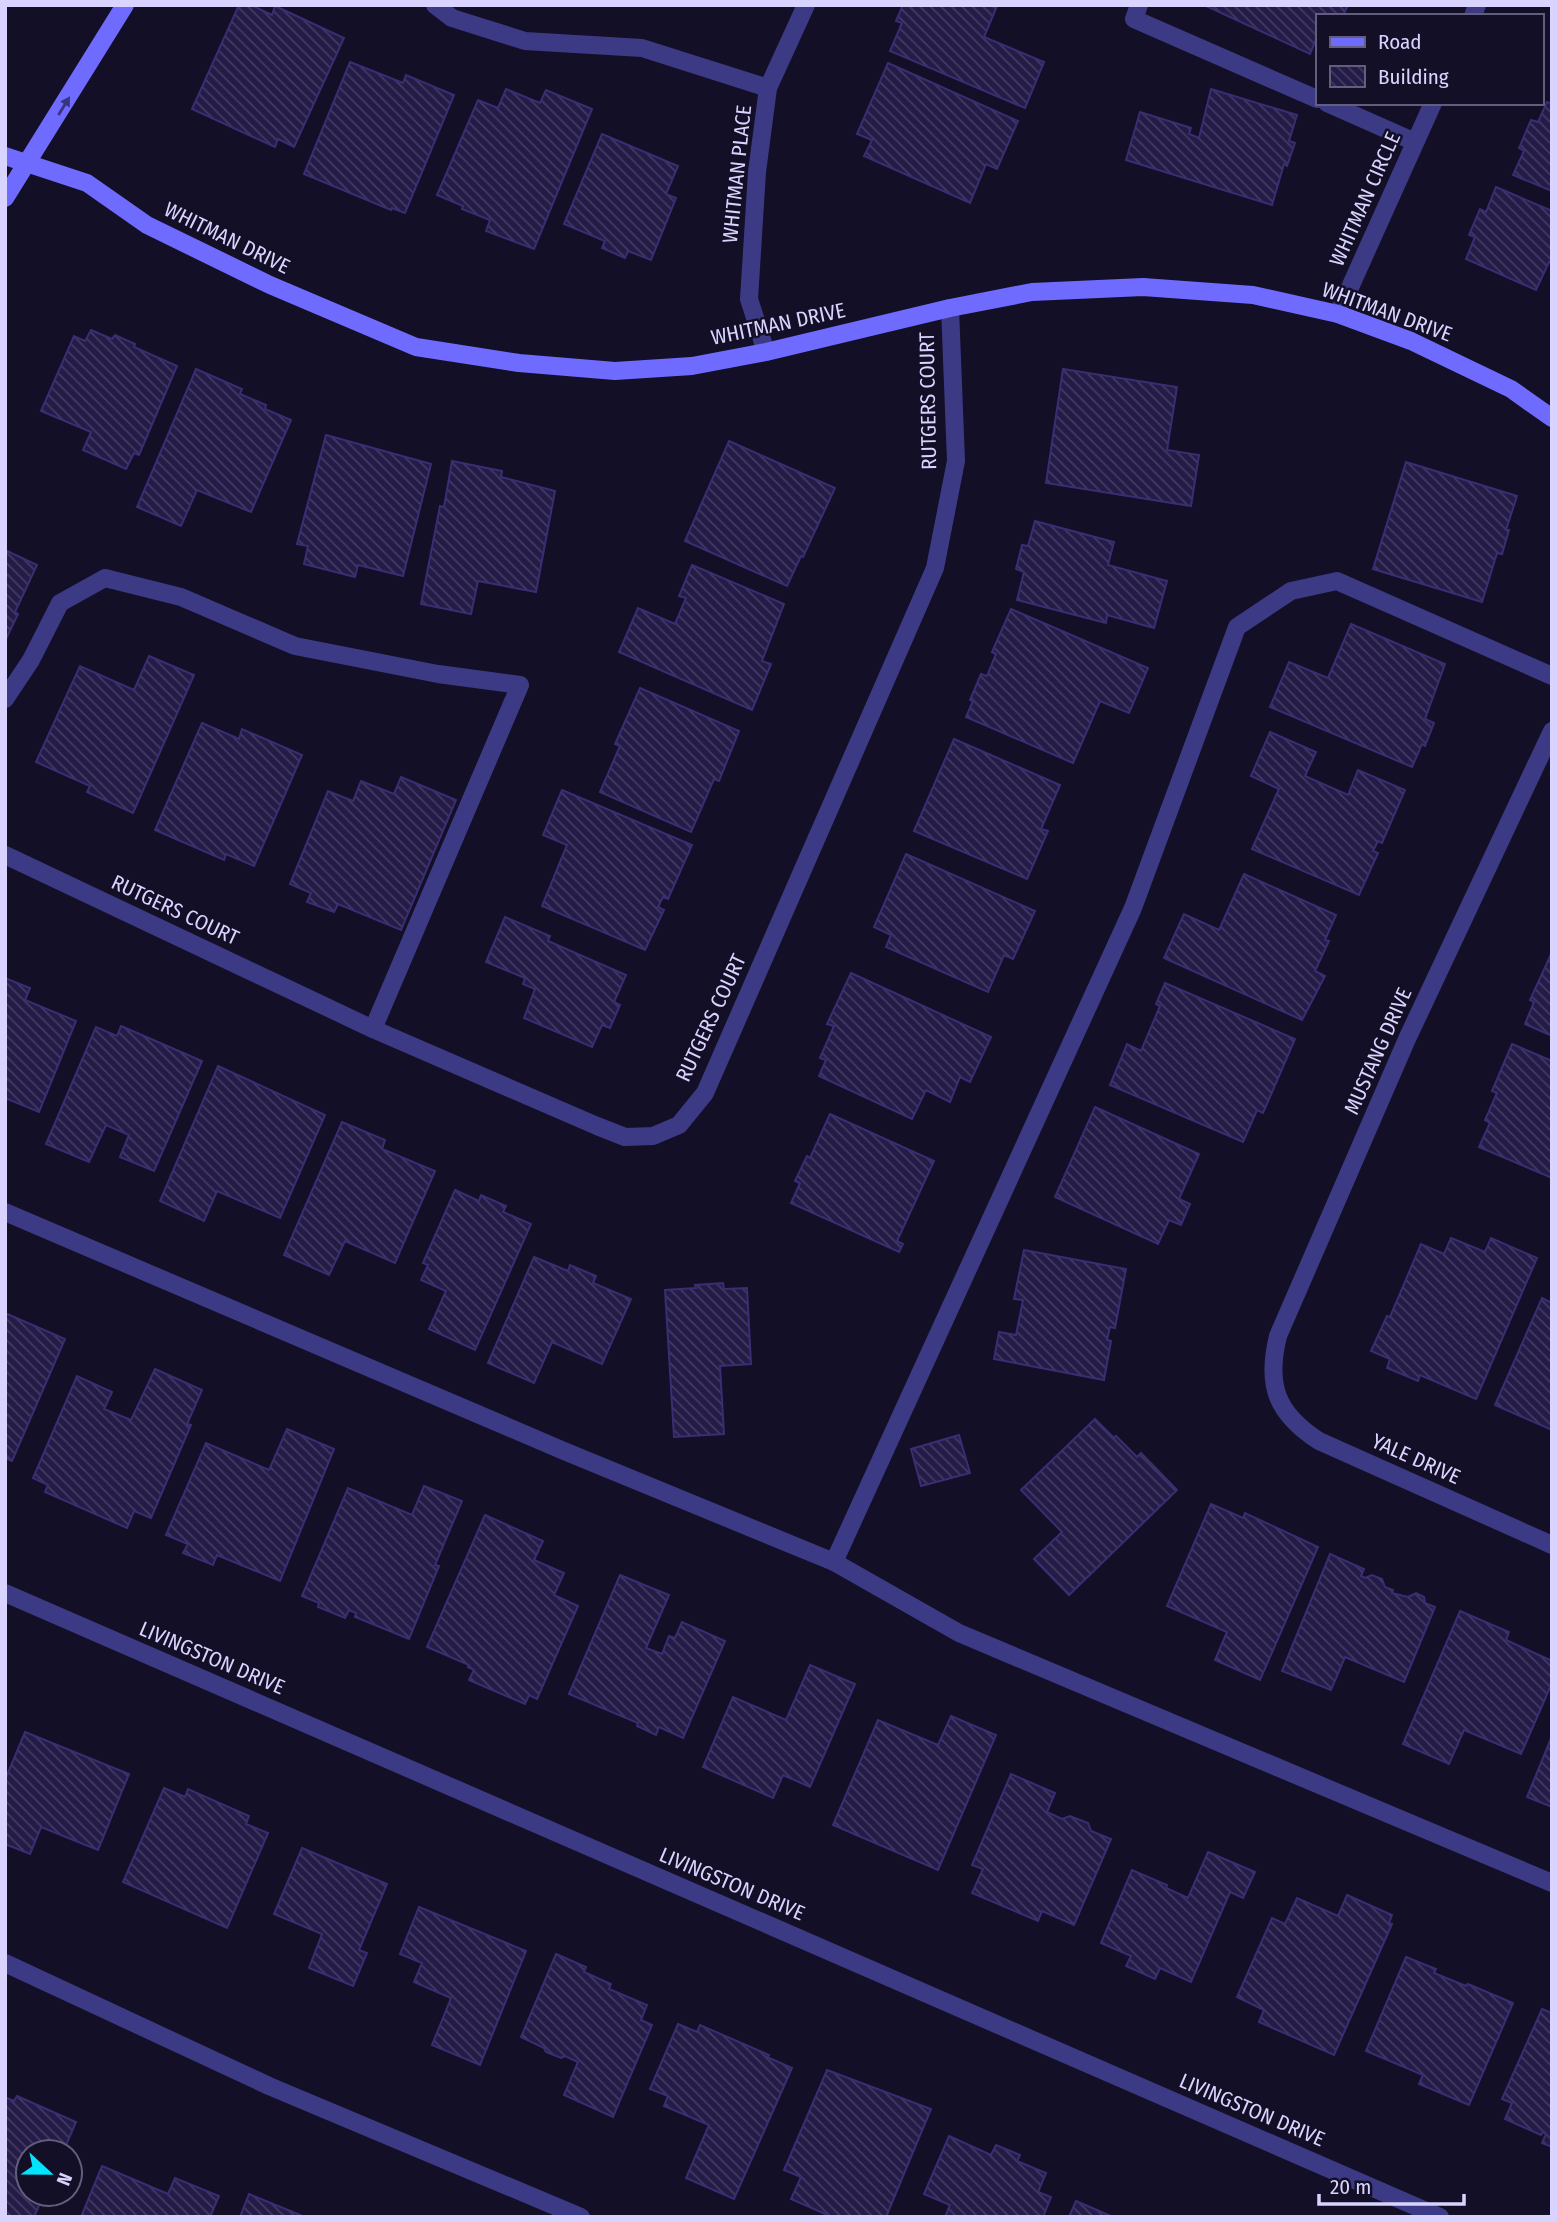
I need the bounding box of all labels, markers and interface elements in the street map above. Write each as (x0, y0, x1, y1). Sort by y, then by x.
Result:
legend (1316, 14, 1543, 105)
text: Road (1378, 29, 1422, 55)
text: Building (1378, 64, 1449, 90)
one-way arrow (58, 96, 71, 115)
street label: WHITMAN PLACE (717, 104, 757, 244)
street label: WHITMAN CIRCLE (1324, 128, 1406, 270)
street label: WHITMAN DRIVE (160, 196, 294, 280)
street label: WHITMAN DRIVE (1318, 276, 1456, 348)
street label: WHITMAN DRIVE (708, 297, 848, 351)
street label: RUTGERS COURT (914, 332, 942, 470)
street label: RUTGERS COURT (107, 869, 243, 951)
street label: RUTGERS COURT (670, 950, 752, 1086)
street label: MUSTANG DRIVE (1338, 983, 1418, 1119)
street label: YALE DRIVE (1368, 1428, 1464, 1490)
street label: LIVINGSTON DRIVE (135, 1616, 289, 1700)
street label: LIVINGSTON DRIVE (655, 1842, 809, 1926)
street label: LIVINGSTON DRIVE (1175, 2068, 1329, 2152)
north arrow (14, 2138, 84, 2208)
scale bar (1319, 2162, 1464, 2206)
text: N (52, 2170, 77, 2189)
text: 20 m (1330, 2174, 1371, 2200)

